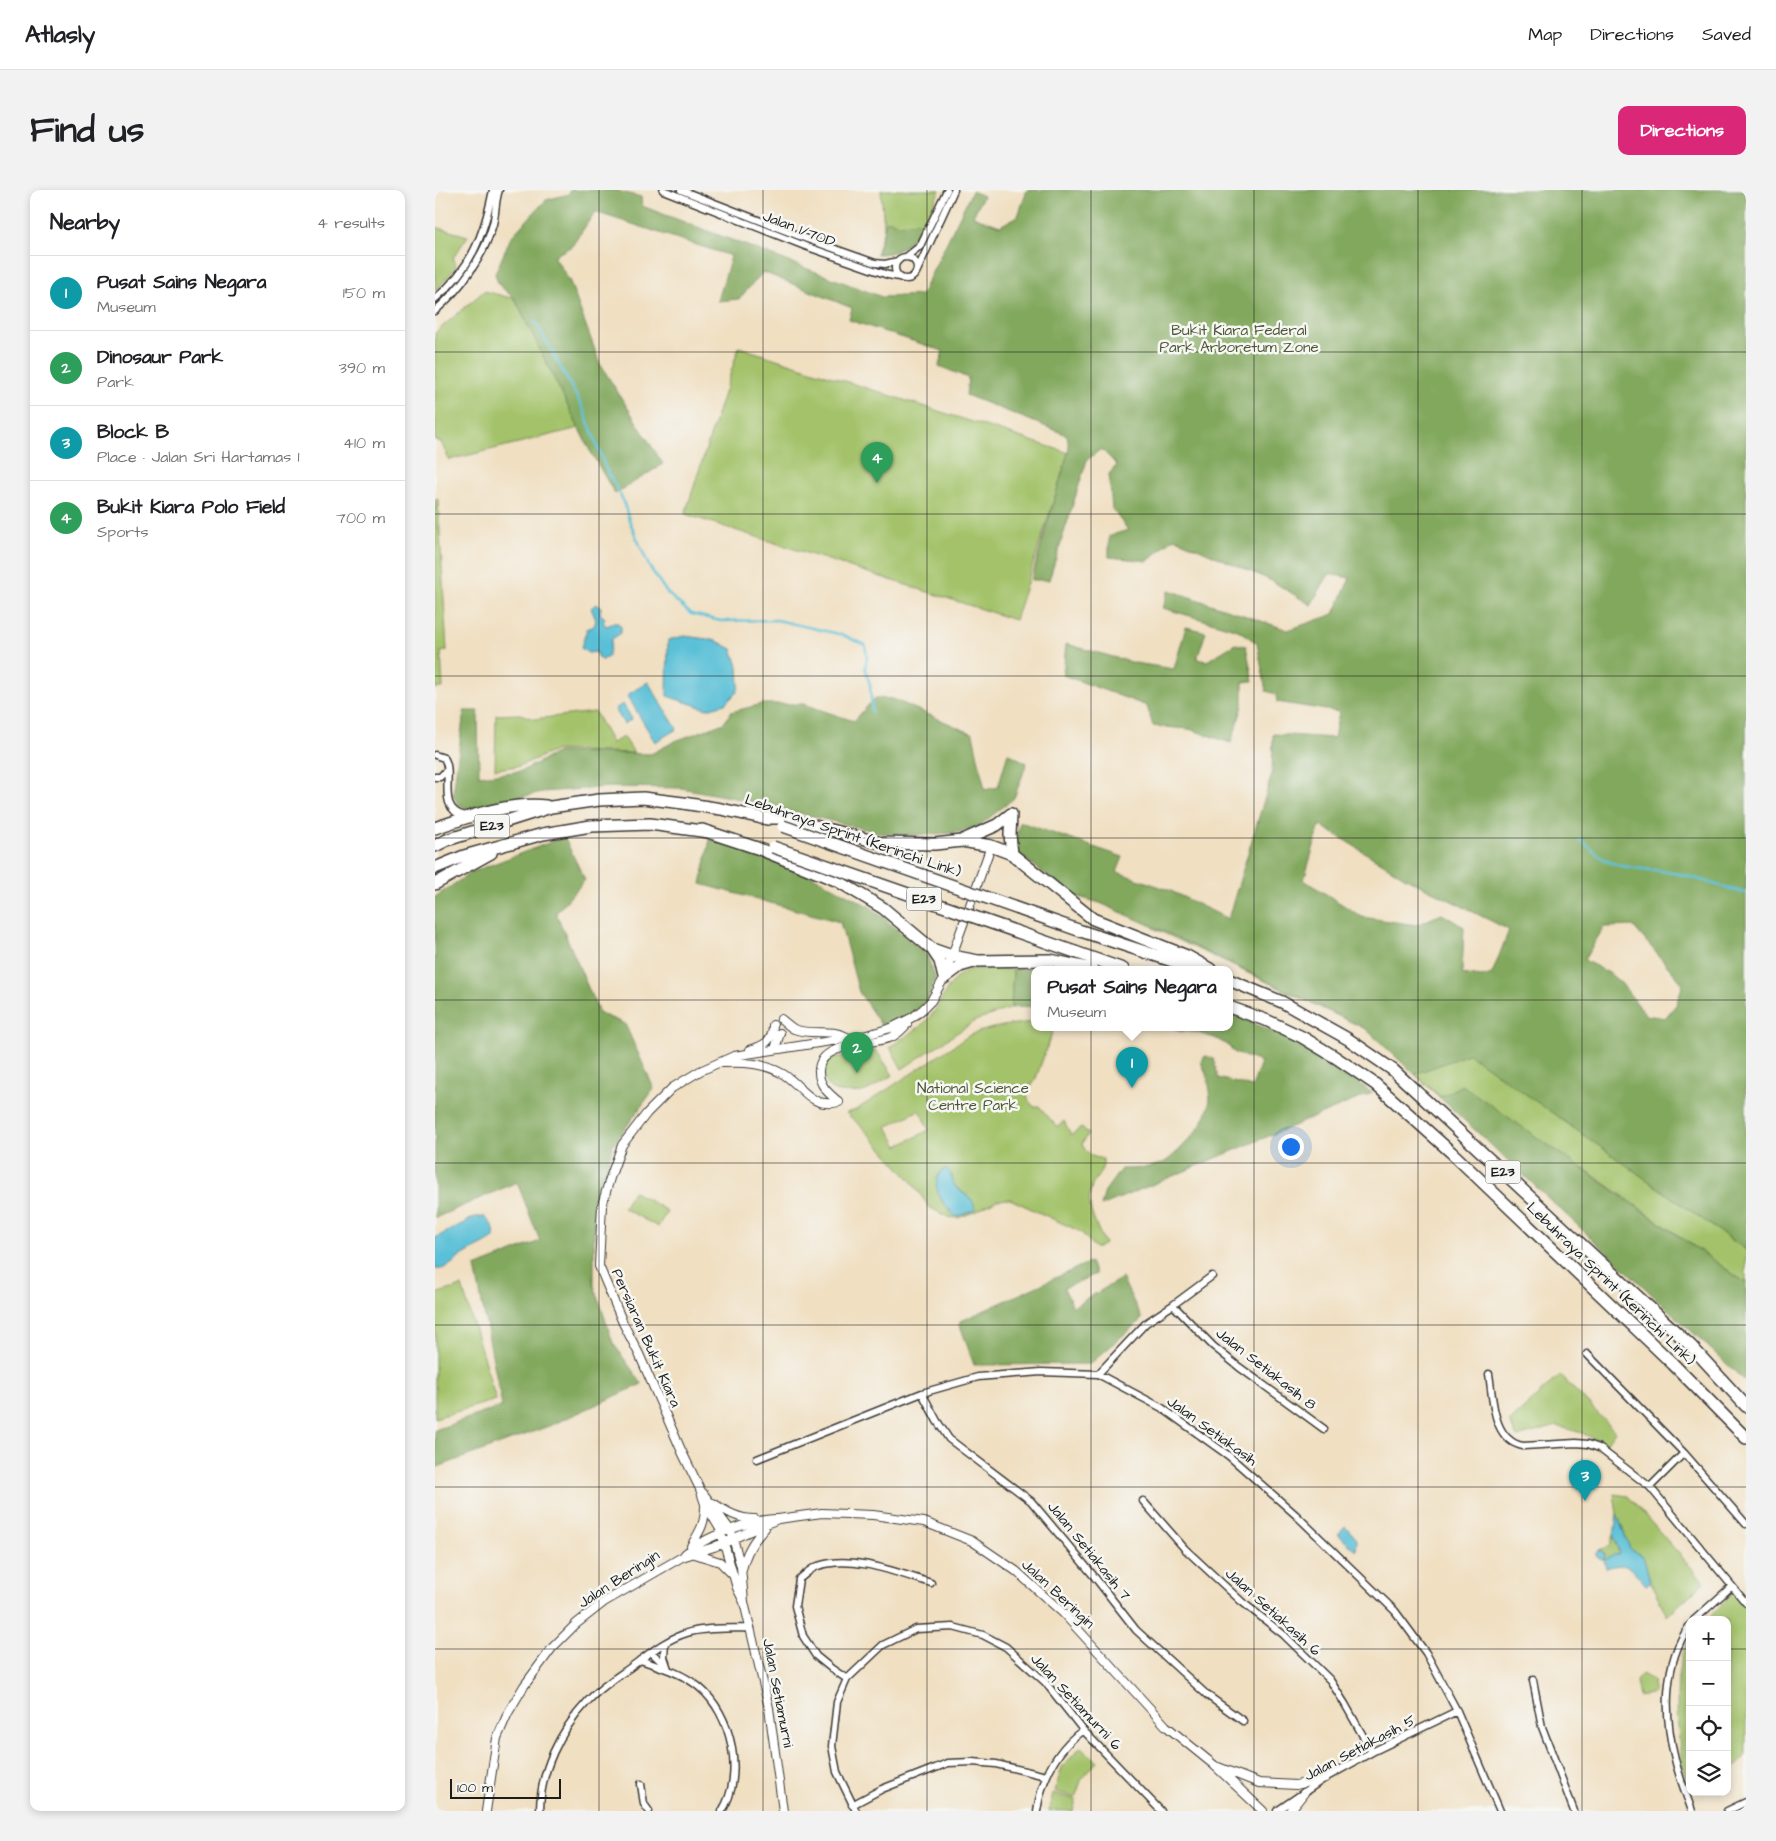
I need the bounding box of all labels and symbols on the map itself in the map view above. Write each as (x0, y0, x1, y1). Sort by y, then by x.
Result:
street label: Jalan 1/70D (760, 206, 839, 253)
park label: Bukit Kiara Federal Park Arboretum Zone (1159, 320, 1319, 358)
pin: 4 (861, 442, 893, 483)
street label: Lebuhraya Sprint (Kerinchi Link) (742, 789, 964, 884)
road number: E23 (475, 814, 509, 838)
road number: E23 (907, 888, 941, 911)
pin: 2 (841, 1032, 873, 1073)
pin: 1 (1116, 1047, 1148, 1088)
park label: National Science Centre Park (917, 1078, 1029, 1116)
your location (1278, 1134, 1304, 1160)
road number: E23 (1485, 1160, 1521, 1184)
street label: Lebuhraya Sprint (Kerinchi Link) (1521, 1197, 1700, 1371)
street label: Persiaran Bukit Kiara (606, 1265, 686, 1411)
street label: Jalan Setiakasih 8 (1211, 1323, 1321, 1415)
street label: Jalan Setiakasih (1163, 1391, 1262, 1471)
pin: 3 (1569, 1460, 1601, 1501)
street label: Jalan Setiakasih 7 (1042, 1497, 1136, 1605)
street label: Jalan Beringin (574, 1544, 665, 1614)
street label: Jalan Beringin (1016, 1554, 1100, 1635)
street label: Jalan Setiakasih 6 (1221, 1563, 1326, 1661)
street label: Jalan Setiamurni (757, 1637, 799, 1750)
street label: Jalan Setiamurni 6 (1026, 1649, 1127, 1755)
street label: Jalan Setiakasih 5 (1301, 1710, 1420, 1786)
scale bar (450, 1776, 561, 1799)

